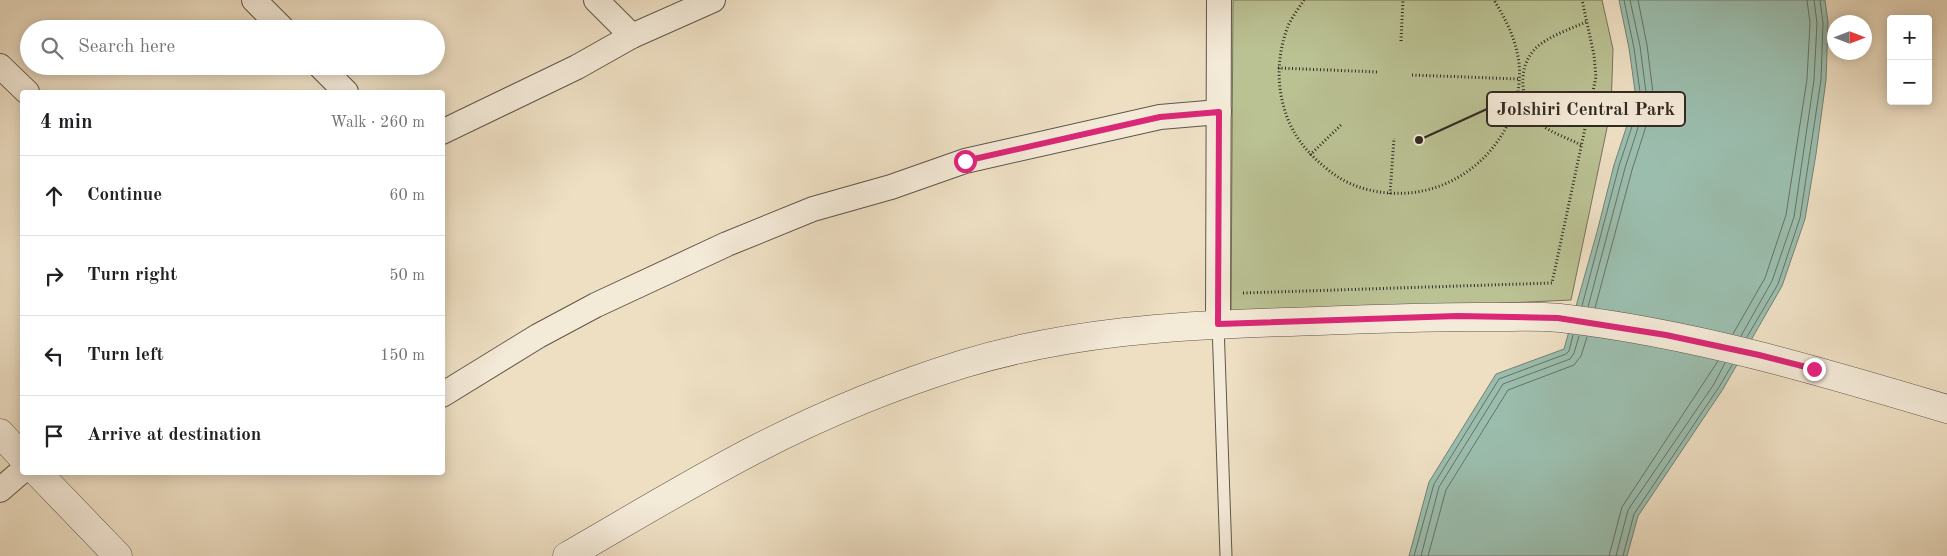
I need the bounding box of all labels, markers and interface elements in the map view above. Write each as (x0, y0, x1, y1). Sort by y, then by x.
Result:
north arrow (1827, 15, 1872, 60)
map controls (1887, 15, 1932, 105)
button: + (1887, 15, 1932, 60)
search box (20, 20, 445, 75)
icon: search (38, 34, 66, 62)
text: Search here (78, 38, 175, 57)
button: − (1887, 60, 1932, 105)
callout: Jolshiri Central Park (1487, 92, 1685, 126)
text: Jolshiri Central Park (1497, 101, 1676, 120)
text: 4 min (40, 112, 93, 133)
text: Walk · 260 m (330, 115, 425, 131)
route start (954, 150, 977, 173)
icon: ahead (40, 182, 68, 210)
text: Continue (87, 186, 162, 205)
text: 60 m (389, 188, 425, 204)
icon: right (40, 262, 68, 290)
text: Turn right (87, 266, 177, 285)
text: 50 m (389, 268, 425, 284)
icon: left (40, 342, 68, 370)
text: Turn left (87, 346, 164, 365)
text: 150 m (380, 348, 425, 364)
route end (1803, 358, 1826, 381)
icon: arrive (40, 422, 68, 450)
text: Arrive at destination (87, 426, 261, 445)

